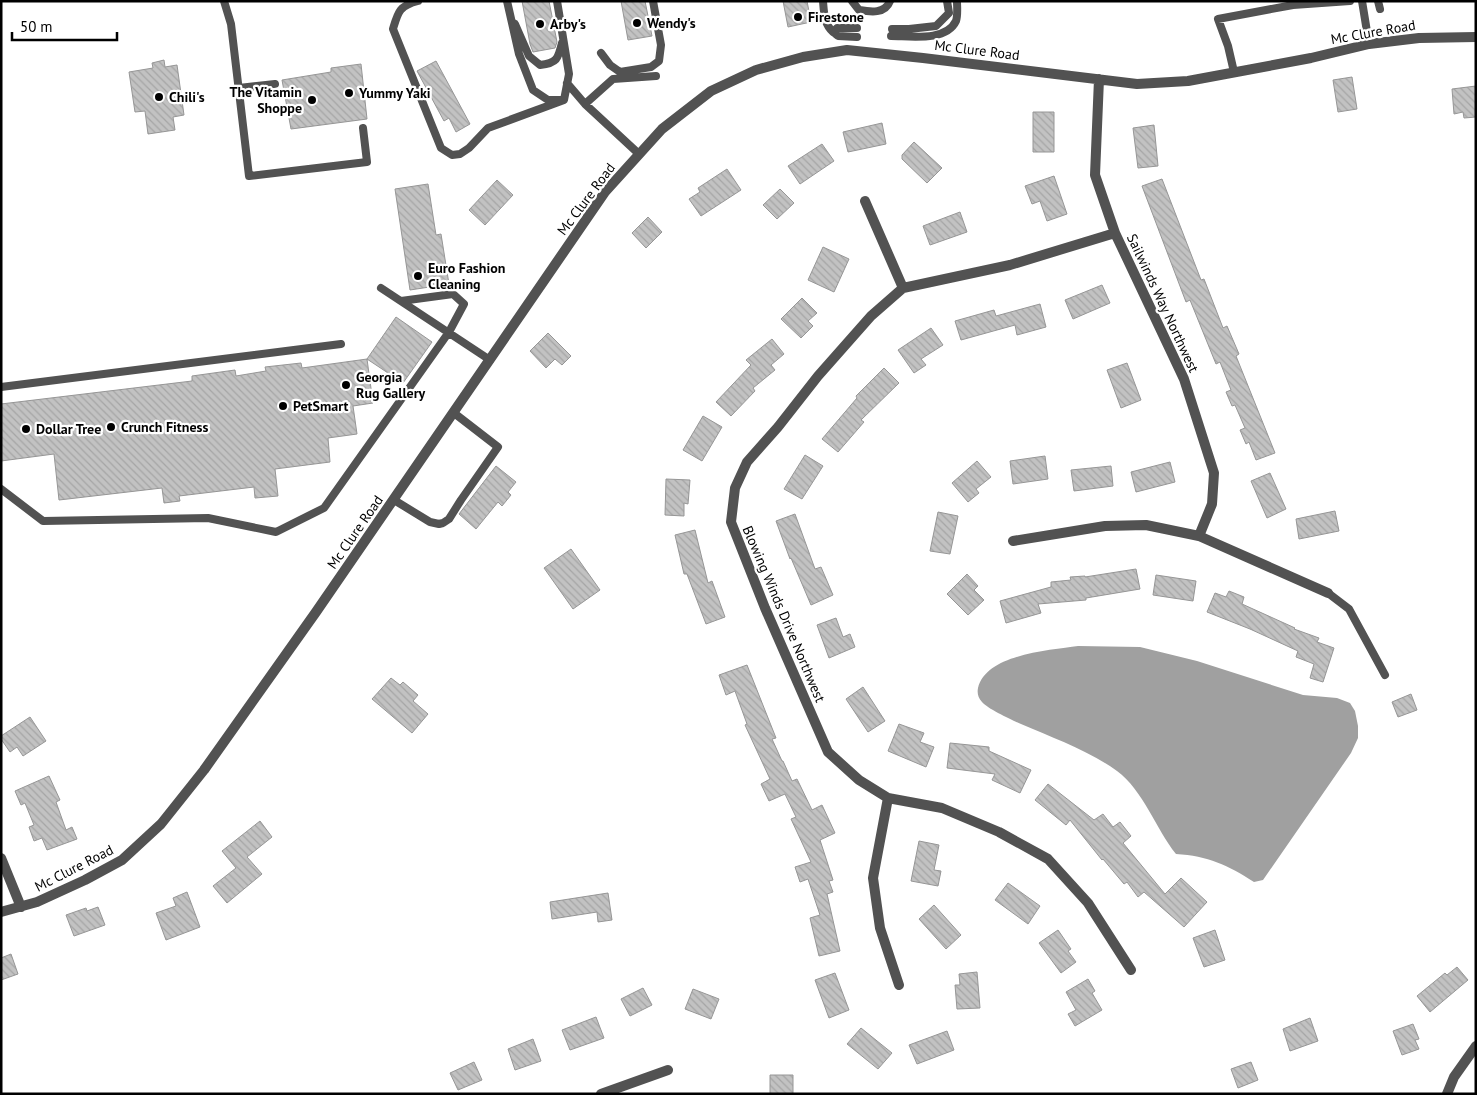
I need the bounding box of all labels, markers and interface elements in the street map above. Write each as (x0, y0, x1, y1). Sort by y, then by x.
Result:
place label: Firestone (808, 8, 864, 26)
scale bar (12, 10, 118, 42)
marker: Firestone (792, 11, 804, 23)
place label: Wendy's (647, 14, 696, 32)
place label: Arby's (550, 15, 586, 33)
street label: Mc Clure Road (1329, 16, 1417, 48)
text: 50 m (20, 17, 53, 36)
marker: Wendy's (631, 17, 643, 29)
marker: Arby's (534, 18, 546, 30)
street label: Mc Clure Road (933, 36, 1021, 64)
place label: The Vitamin Shoppe (229, 83, 302, 117)
place label: Yummy Yaki (358, 84, 431, 102)
marker: Yummy Yaki (343, 87, 355, 99)
place label: Chili's (169, 88, 205, 106)
marker: Chili's (153, 91, 165, 103)
marker: The Vitamin Shoppe (306, 94, 318, 106)
street label: Mc Clure Road (553, 159, 619, 239)
street label: Sailwinds Way Northwest (1123, 231, 1203, 375)
place label: Euro Fashion Cleaning (428, 259, 505, 293)
marker: Euro Fashion Cleaning (412, 270, 424, 282)
place label: Georgia Rug Gallery (356, 368, 426, 402)
marker: Georgia Rug Gallery (340, 379, 352, 391)
place label: PetSmart (293, 397, 348, 415)
marker: PetSmart (277, 400, 289, 412)
place label: Crunch Fitness (121, 418, 208, 436)
place label: Dollar Tree (36, 420, 101, 438)
marker: Crunch Fitness (105, 421, 117, 433)
marker: Dollar Tree (20, 423, 32, 435)
street label: Mc Clure Road (323, 492, 387, 572)
street label: Blowing Winds Drive Northwest (739, 523, 829, 705)
street label: Mc Clure Road (32, 841, 116, 895)

